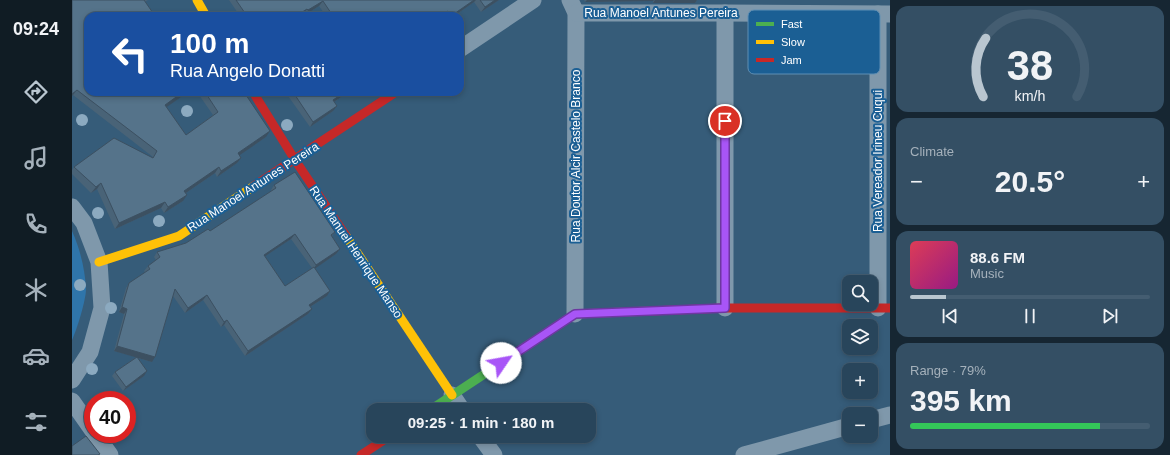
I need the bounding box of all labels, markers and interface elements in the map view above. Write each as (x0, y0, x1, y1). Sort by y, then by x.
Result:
street label: Rua Manoel Antunes Pereira (584, 6, 738, 20)
legend (748, 10, 880, 74)
text: Fast (781, 18, 802, 30)
text: 09:24 (13, 19, 59, 39)
icon: left (104, 28, 156, 80)
text: 100 m (170, 28, 249, 59)
text: Slow (781, 36, 805, 48)
text: 38 (1007, 42, 1053, 89)
text: Jam (781, 54, 802, 66)
text: Rua Angelo Donatti (170, 61, 325, 81)
street label: Rua Doutor Alcir Castelo Branco (569, 69, 583, 242)
icon: directions (22, 78, 50, 106)
text: km/h (1015, 88, 1046, 104)
street label: Rua Vereador Irineu Cuqui (871, 90, 885, 232)
pin (708, 104, 742, 138)
icon: arrive (714, 110, 736, 132)
street label: Rua Manoel Antunes Pereira (185, 139, 321, 235)
icon: music (22, 144, 50, 172)
text: Climate (910, 144, 954, 159)
text: 20.5° (995, 165, 1065, 198)
text: − (910, 169, 923, 194)
text: + (1137, 169, 1150, 194)
street label: Rua Manuel Henrique Manso (307, 183, 406, 321)
icon: phone (22, 210, 50, 238)
text: 88.6 FM (970, 249, 1025, 266)
text: Music (970, 266, 1004, 281)
map controls (842, 275, 878, 443)
button: search (842, 275, 878, 311)
icon: climate (22, 276, 50, 304)
icon: previous (939, 305, 961, 327)
icon: pause (1019, 305, 1041, 327)
icon: next (1099, 305, 1121, 327)
button: layers (842, 319, 878, 355)
icon: car (22, 342, 50, 370)
position arrow (480, 342, 522, 384)
button: + (842, 363, 878, 399)
text: Range · 79% (910, 363, 986, 378)
text: 395 km (910, 384, 1012, 417)
speed limit sign: 40 (84, 391, 136, 443)
button: − (842, 407, 878, 443)
icon: filters (22, 408, 50, 436)
text: 09:25 · 1 min · 180 m (408, 414, 554, 431)

